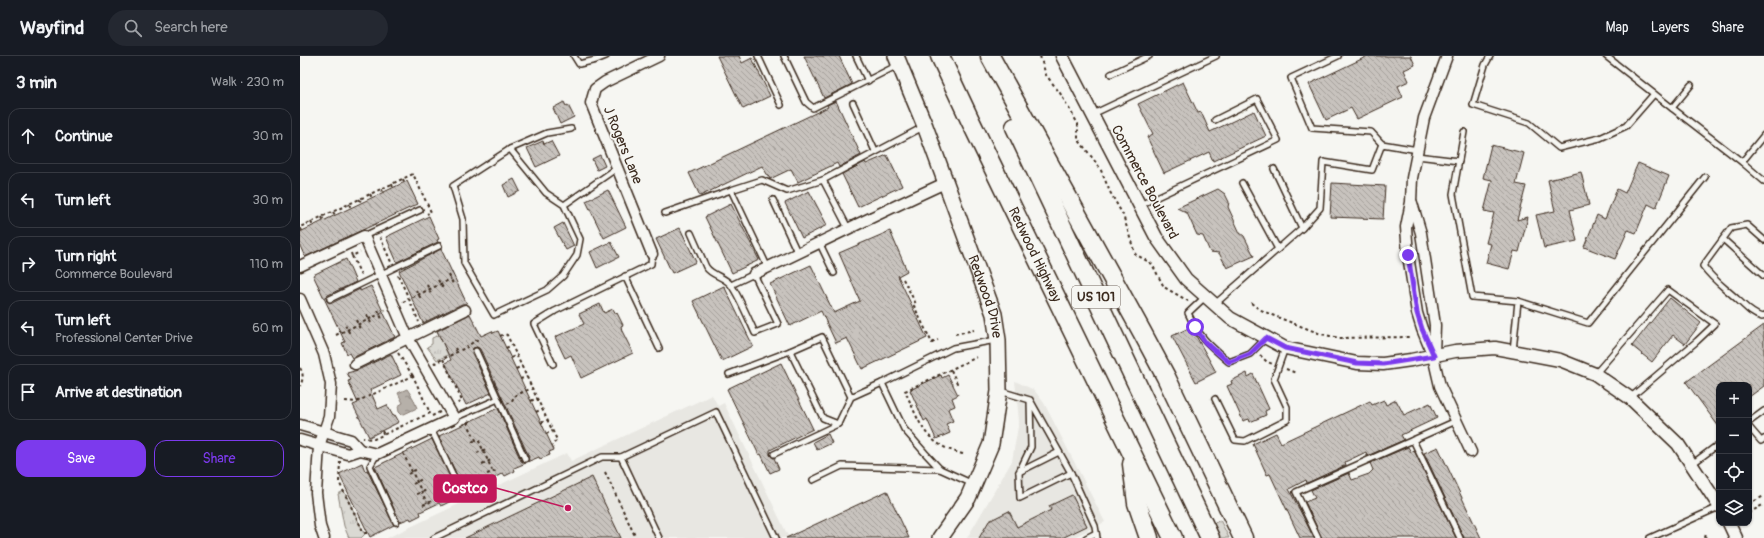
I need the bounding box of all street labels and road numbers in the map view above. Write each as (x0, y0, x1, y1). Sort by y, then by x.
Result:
street label: J Rogers Lane (600, 104, 646, 186)
street label: Commerce Boulevard (1108, 122, 1182, 242)
street label: Redwood Highway (1005, 204, 1065, 305)
street label: Redwood Drive (965, 253, 1006, 339)
road number: US 101 (1072, 286, 1120, 308)

